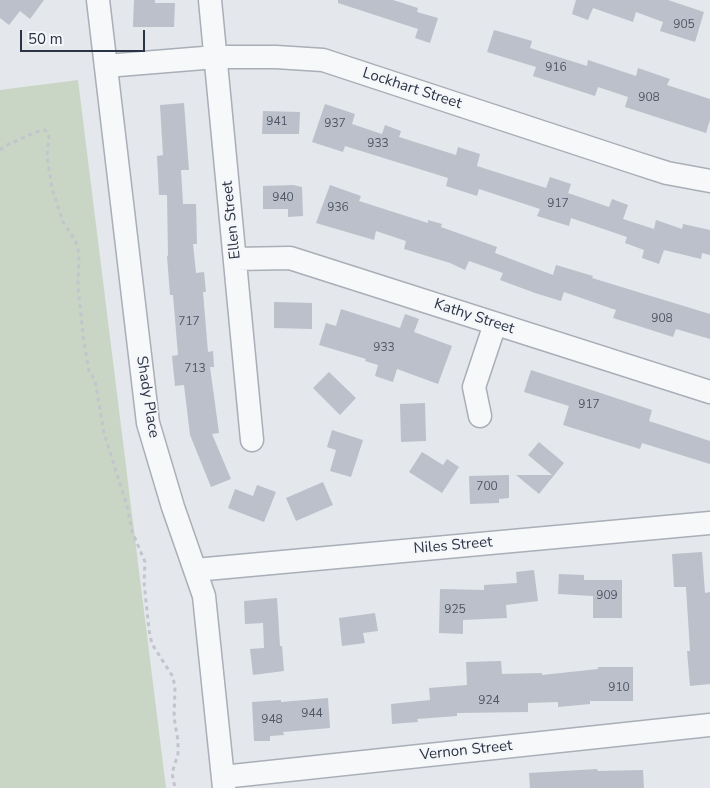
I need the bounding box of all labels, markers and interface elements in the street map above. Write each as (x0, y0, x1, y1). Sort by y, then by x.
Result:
house number: 905 (673, 18, 695, 32)
scale bar (22, 20, 148, 52)
text: 50 m (28, 29, 63, 49)
house number: 916 (545, 61, 567, 75)
street label: Lockhart Street (360, 65, 464, 113)
house number: 908 (638, 91, 660, 105)
house number: 941 (266, 115, 288, 129)
house number: 937 (324, 117, 346, 131)
house number: 933 (367, 137, 389, 151)
street label: Ellen Street (219, 180, 245, 260)
house number: 940 (272, 191, 294, 205)
house number: 917 (547, 197, 569, 211)
house number: 936 (327, 201, 349, 215)
street label: Kathy Street (432, 296, 516, 338)
house number: 908 (651, 312, 673, 326)
house number: 717 (178, 315, 200, 329)
house number: 933 (373, 341, 395, 355)
street label: Shady Place (132, 355, 162, 439)
house number: 713 (184, 362, 206, 376)
house number: 917 (578, 398, 600, 412)
house number: 700 (476, 480, 498, 494)
street label: Niles Street (413, 534, 493, 558)
house number: 909 (596, 589, 618, 603)
house number: 925 (444, 603, 466, 617)
house number: 910 (608, 681, 630, 695)
house number: 924 (478, 694, 500, 708)
house number: 944 (301, 707, 323, 721)
house number: 948 (261, 713, 283, 727)
street label: Vernon Street (419, 737, 513, 765)

